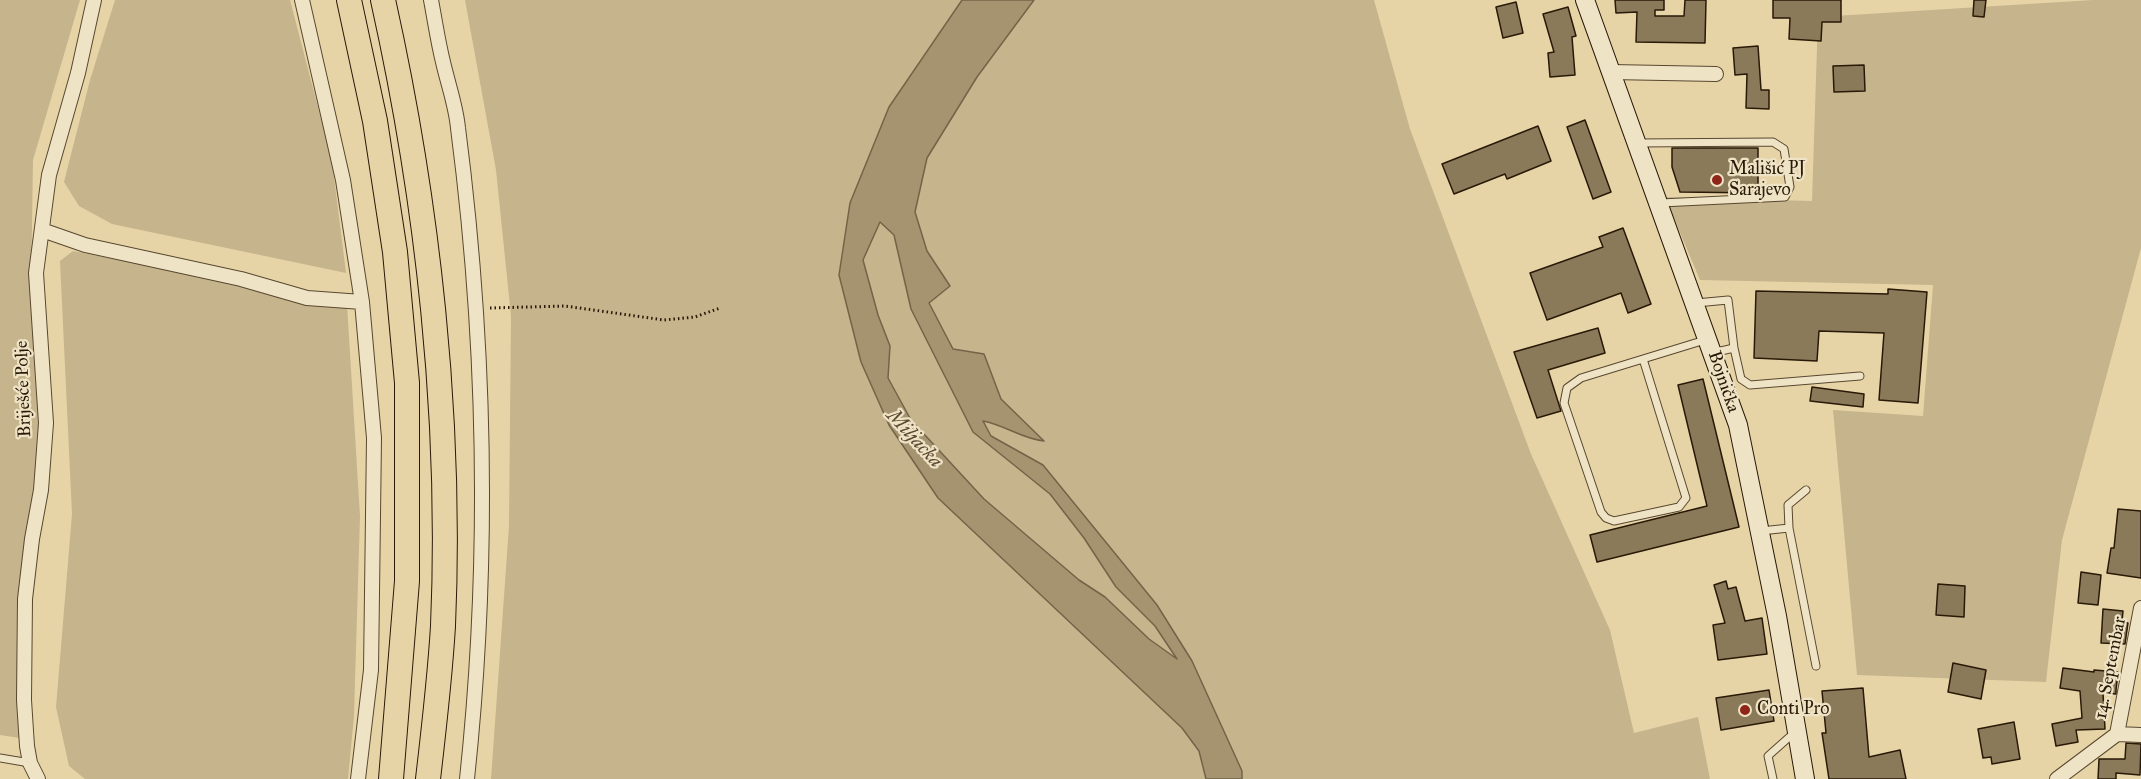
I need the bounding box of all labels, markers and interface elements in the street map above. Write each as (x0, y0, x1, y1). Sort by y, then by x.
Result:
place label: Mališić PJ Sarajevo (1729, 159, 1805, 201)
marker: Mališić PJ Sarajevo (1710, 173, 1724, 187)
street label: Briješće Polje (12, 340, 36, 438)
street label: Bojnička (1702, 348, 1744, 416)
water label: Miljacka (881, 405, 947, 473)
street label: 14. Septembar (2090, 615, 2132, 721)
place label: Conti Pro (1757, 699, 1829, 721)
marker: Conti Pro (1738, 703, 1752, 717)

